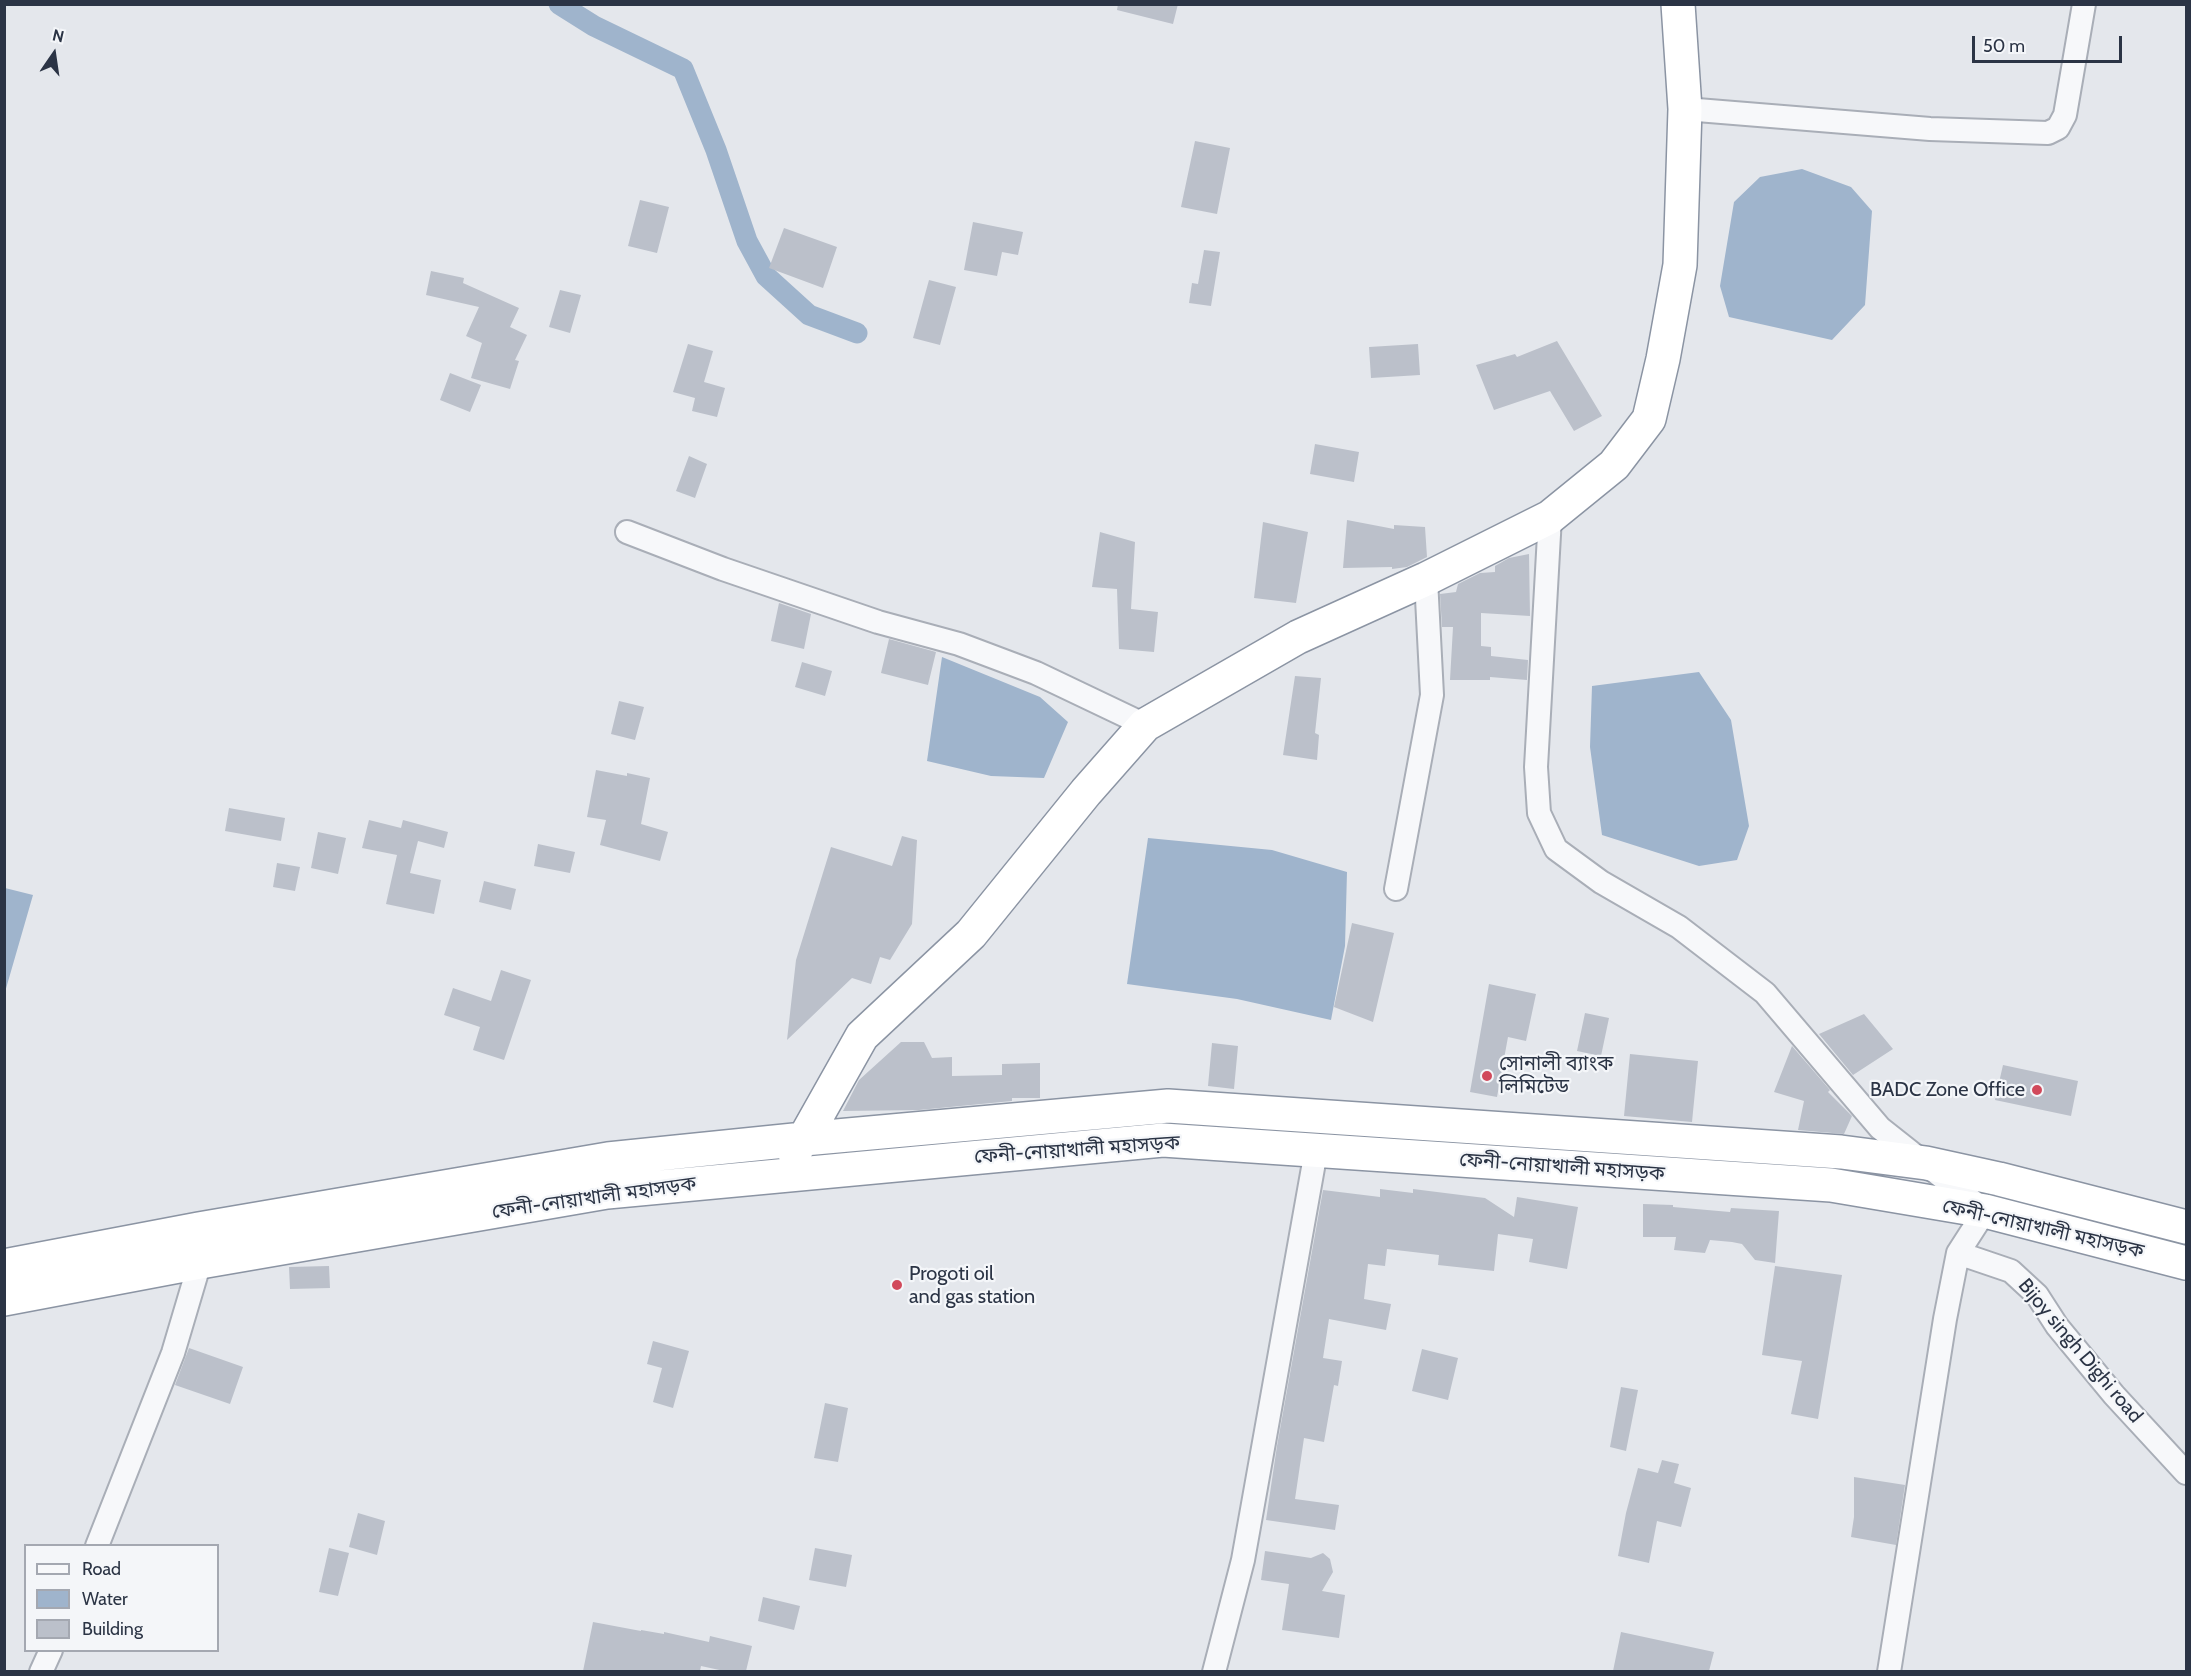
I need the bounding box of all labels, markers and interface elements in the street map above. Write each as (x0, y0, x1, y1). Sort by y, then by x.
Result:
north arrow (24, 24, 84, 84)
scale bar (1975, 24, 2125, 62)
text: N (51, 25, 66, 47)
text: 50 m (1983, 35, 2025, 57)
place label: সোনালী ব্যাংক লিমিটেড (1499, 1052, 1613, 1099)
marker: সোনালী ব্যাংক লিমিটেড (1480, 1069, 1494, 1083)
place label: BADC Zone Office (1870, 1078, 2025, 1102)
marker: BADC Zone Office (2030, 1083, 2044, 1097)
street label: ফেনী-নোয়াখালী মহাসড়ক (973, 1131, 1181, 1169)
street label: ফেনী-নোয়াখালী মহাসড়ক (1458, 1148, 1666, 1186)
street label: ফেনী-নোয়াখালী মহাসড়ক (490, 1172, 698, 1224)
street label: ফেনী-নোয়াখালী মহাসড়ক (1940, 1194, 2146, 1264)
place label: Progoti oil and gas station (909, 1262, 1035, 1309)
street label: Bijoy singh Dighi road (2013, 1274, 2147, 1428)
marker: Progoti oil and gas station (890, 1278, 904, 1292)
legend (24, 1544, 219, 1652)
text: Road (82, 1558, 121, 1580)
text: Water (82, 1588, 128, 1610)
text: Building (82, 1618, 143, 1640)

